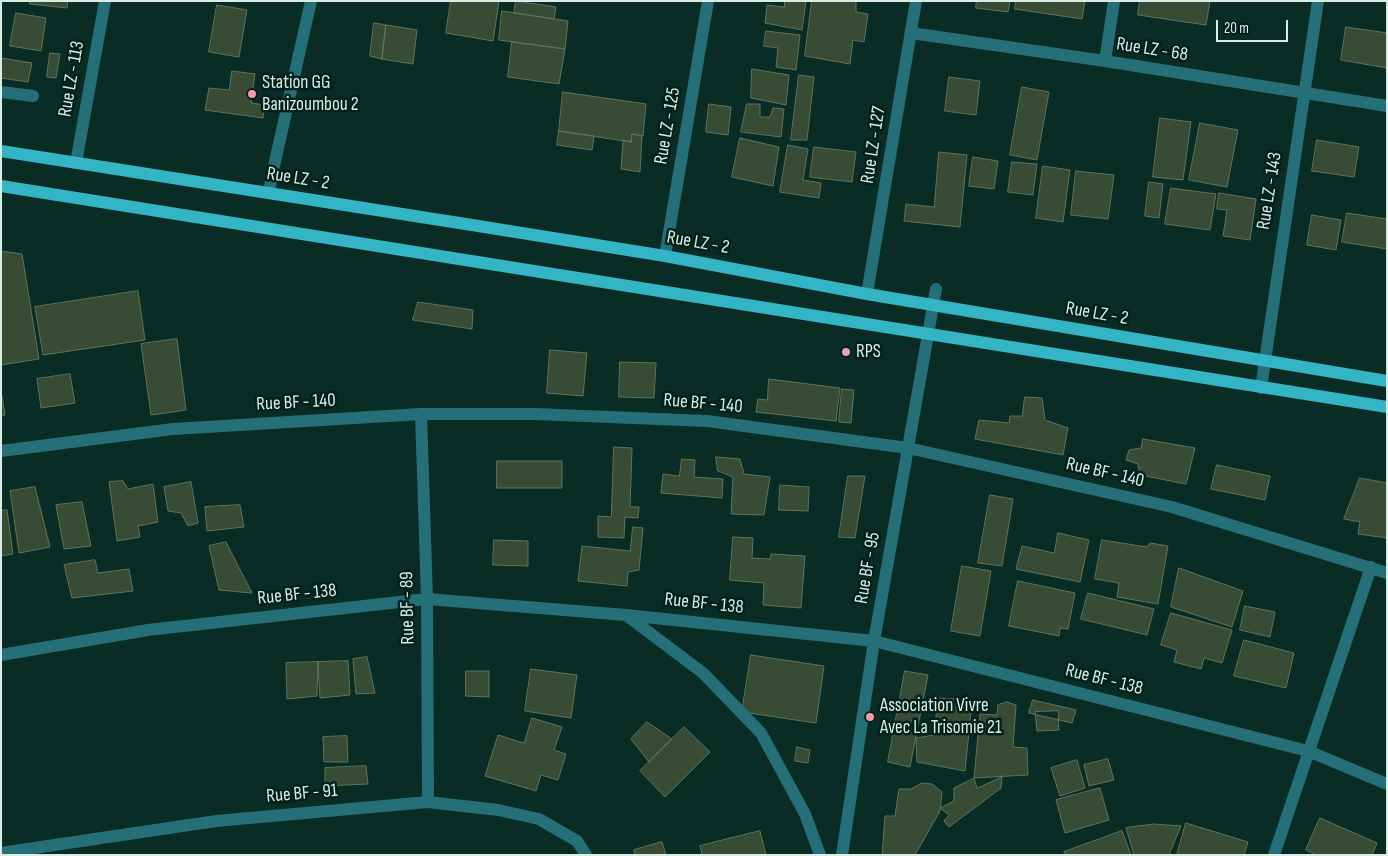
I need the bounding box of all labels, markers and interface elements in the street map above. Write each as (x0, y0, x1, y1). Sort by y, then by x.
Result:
scale bar (1218, 10, 1290, 42)
text: 20 m (1224, 19, 1249, 38)
street label: Rue LZ - 68 (1115, 33, 1189, 67)
street label: Rue LZ - 113 (54, 39, 90, 119)
place label: Station GG Banizoumbou 2 (262, 72, 359, 116)
street label: Rue LZ - 125 (650, 86, 686, 166)
marker: Station GG Banizoumbou 2 (246, 88, 258, 100)
street label: Rue LZ - 127 (857, 105, 891, 185)
street label: Rue LZ - 143 (1253, 151, 1287, 231)
street label: Rue LZ - 2 (265, 163, 331, 195)
street label: Rue LZ - 2 (665, 226, 731, 260)
street label: Rue LZ - 2 (1064, 297, 1130, 331)
place label: RPS (856, 341, 881, 363)
marker: RPS (840, 346, 852, 358)
street label: Rue BF - 140 (662, 389, 744, 419)
street label: Rue BF - 140 (256, 390, 336, 416)
street label: Rue BF - 140 (1064, 453, 1146, 493)
street label: Rue BF - 95 (850, 530, 886, 606)
street label: Rue BF - 89 (396, 571, 420, 645)
street label: Rue BF - 138 (256, 580, 338, 610)
street label: Rue BF - 138 (663, 589, 745, 619)
street label: Rue BF - 138 (1063, 659, 1145, 701)
place label: Association Vivre Avec La Trisomie 21 (880, 695, 1002, 739)
marker: Association Vivre Avec La Trisomie 21 (864, 711, 876, 723)
street label: Rue BF - 91 (265, 780, 339, 808)

